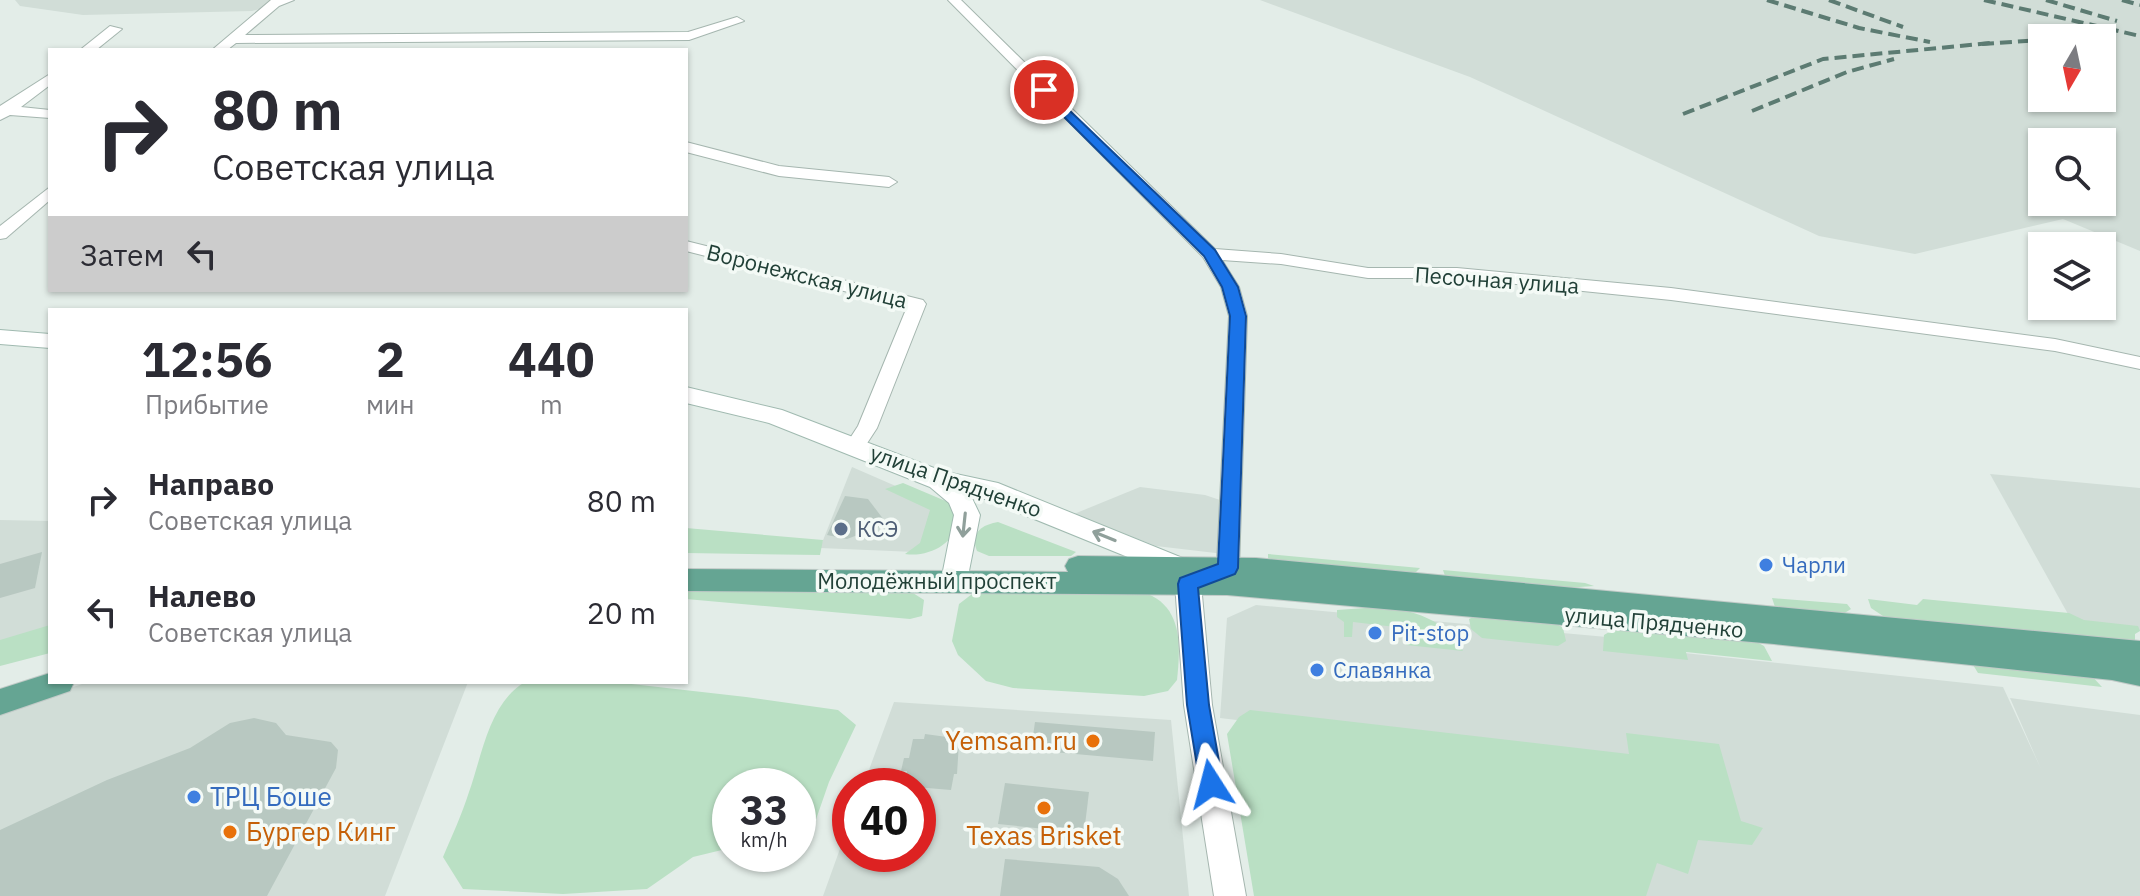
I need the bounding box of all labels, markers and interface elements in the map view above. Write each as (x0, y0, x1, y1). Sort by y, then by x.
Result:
north arrow (2028, 24, 2116, 112)
map controls (2028, 24, 2116, 320)
pin (1010, 56, 1078, 124)
icon: arrive (1022, 68, 1066, 112)
text: 80 m (212, 73, 342, 145)
icon: right (80, 80, 184, 184)
button: search (2028, 128, 2116, 216)
text: Советская улица (212, 143, 495, 190)
icon: left (180, 232, 224, 276)
button: layers (2028, 232, 2116, 320)
text: Затем (80, 235, 164, 274)
street label: Воронежская улица (704, 237, 911, 315)
street label: Песочная улица (1414, 259, 1581, 300)
text: 12:56 (141, 328, 273, 390)
text: 2 (376, 328, 405, 390)
text: 440 (508, 328, 595, 390)
text: Прибытие (145, 387, 269, 421)
text: мин (366, 387, 415, 421)
text: m (540, 387, 563, 421)
street label: улица Прядченко (867, 438, 1046, 523)
text: Направо (148, 464, 274, 503)
icon: right (80, 478, 124, 522)
text: 80 m (587, 481, 656, 520)
text: Советская улица (148, 503, 352, 537)
one-way arrow (957, 512, 972, 538)
place label: КСЭ (857, 514, 898, 543)
marker: КСЭ (832, 520, 850, 538)
one-way arrow (1092, 528, 1117, 542)
place label: Чарли (1782, 550, 1846, 579)
marker: Чарли (1757, 556, 1775, 574)
street label: Молодёжный проспект (817, 566, 1057, 595)
text: Налево (148, 576, 256, 615)
icon: left (80, 590, 124, 634)
text: 20 m (587, 593, 656, 632)
street label: улица Прядченко (1563, 599, 1745, 644)
text: Советская улица (148, 615, 352, 649)
place label: Pit-stop (1391, 618, 1469, 647)
marker: Pit-stop (1366, 624, 1384, 642)
place label: Славянка (1333, 655, 1432, 684)
marker: Славянка (1308, 661, 1326, 679)
place label: Yemsam.ru (945, 723, 1077, 757)
marker: Yemsam.ru (1084, 732, 1102, 750)
position arrow (1169, 742, 1253, 826)
speed limit sign: 40 (832, 768, 936, 872)
place label: ТРЦ Боше (210, 779, 332, 813)
text: 33 (740, 784, 788, 836)
marker: ТРЦ Боше (185, 788, 203, 806)
marker: Texas Brisket (1035, 799, 1053, 817)
place label: Бургер Кинг (246, 814, 395, 848)
place label: Texas Brisket (966, 818, 1122, 852)
marker: Бургер Кинг (221, 823, 239, 841)
text: km/h (740, 826, 788, 853)

